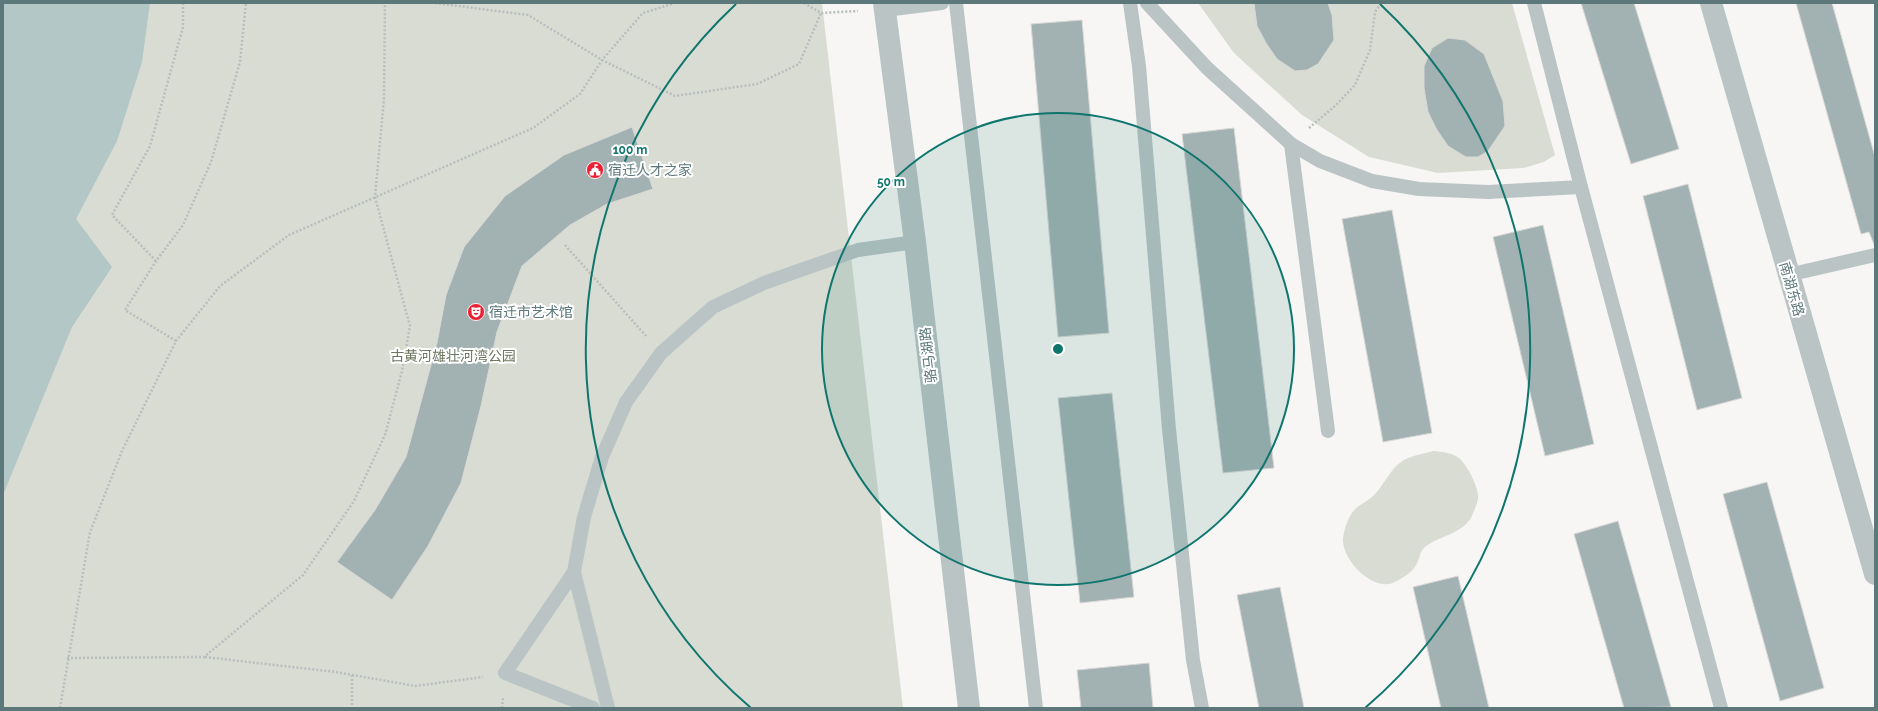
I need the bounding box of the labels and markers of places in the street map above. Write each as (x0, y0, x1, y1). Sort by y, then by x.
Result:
public building icon: 宿迁人才之家 (585, 160, 605, 180)
place label: 宿迁人才之家 (608, 162, 692, 178)
theatre icon: 宿迁市艺术馆 (466, 302, 486, 322)
place label: 宿迁市艺术馆 (489, 304, 573, 320)
centre of rings (1051, 342, 1065, 356)

